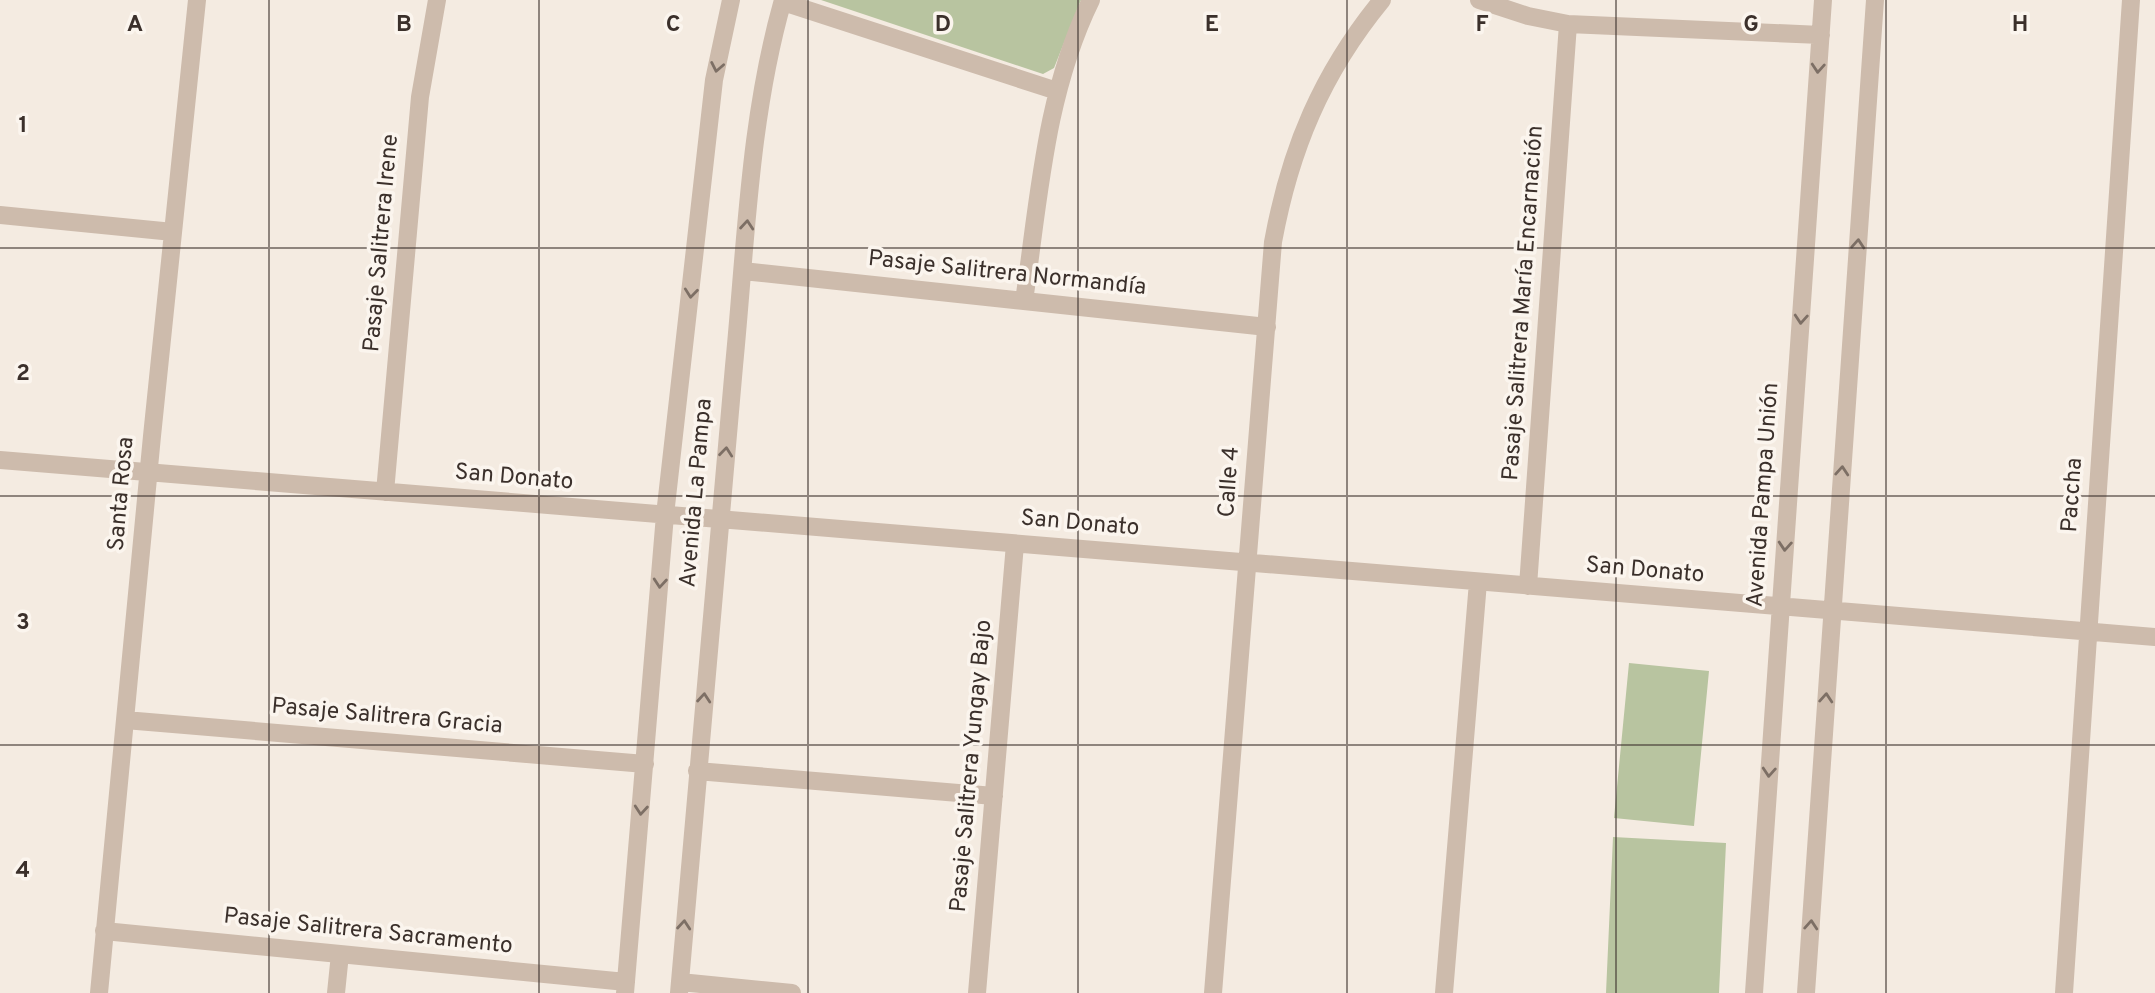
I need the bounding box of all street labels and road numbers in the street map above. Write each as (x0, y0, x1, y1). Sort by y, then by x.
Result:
street label: Pasaje Salitrera María Encarnación (1497, 124, 1551, 482)
street label: Pasaje Salitrera Irene (358, 133, 406, 353)
street label: Pasaje Salitrera Normandía (866, 245, 1148, 303)
street label: Avenida Pampa Unión (1742, 382, 1786, 608)
street label: Avenida La Pampa (674, 397, 720, 589)
street label: Santa Rosa (103, 436, 141, 552)
street label: Calle 4 (1213, 446, 1247, 518)
street label: Paccha (2056, 457, 2090, 533)
street label: San Donato (454, 458, 574, 498)
street label: San Donato (1020, 504, 1140, 544)
street label: San Donato (1585, 551, 1705, 591)
street label: Pasaje Salitrera Yungay Bajo (945, 618, 999, 914)
street label: Pasaje Salitrera Gracia (270, 692, 504, 742)
street label: Pasaje Salitrera Sacramento (222, 902, 514, 962)

